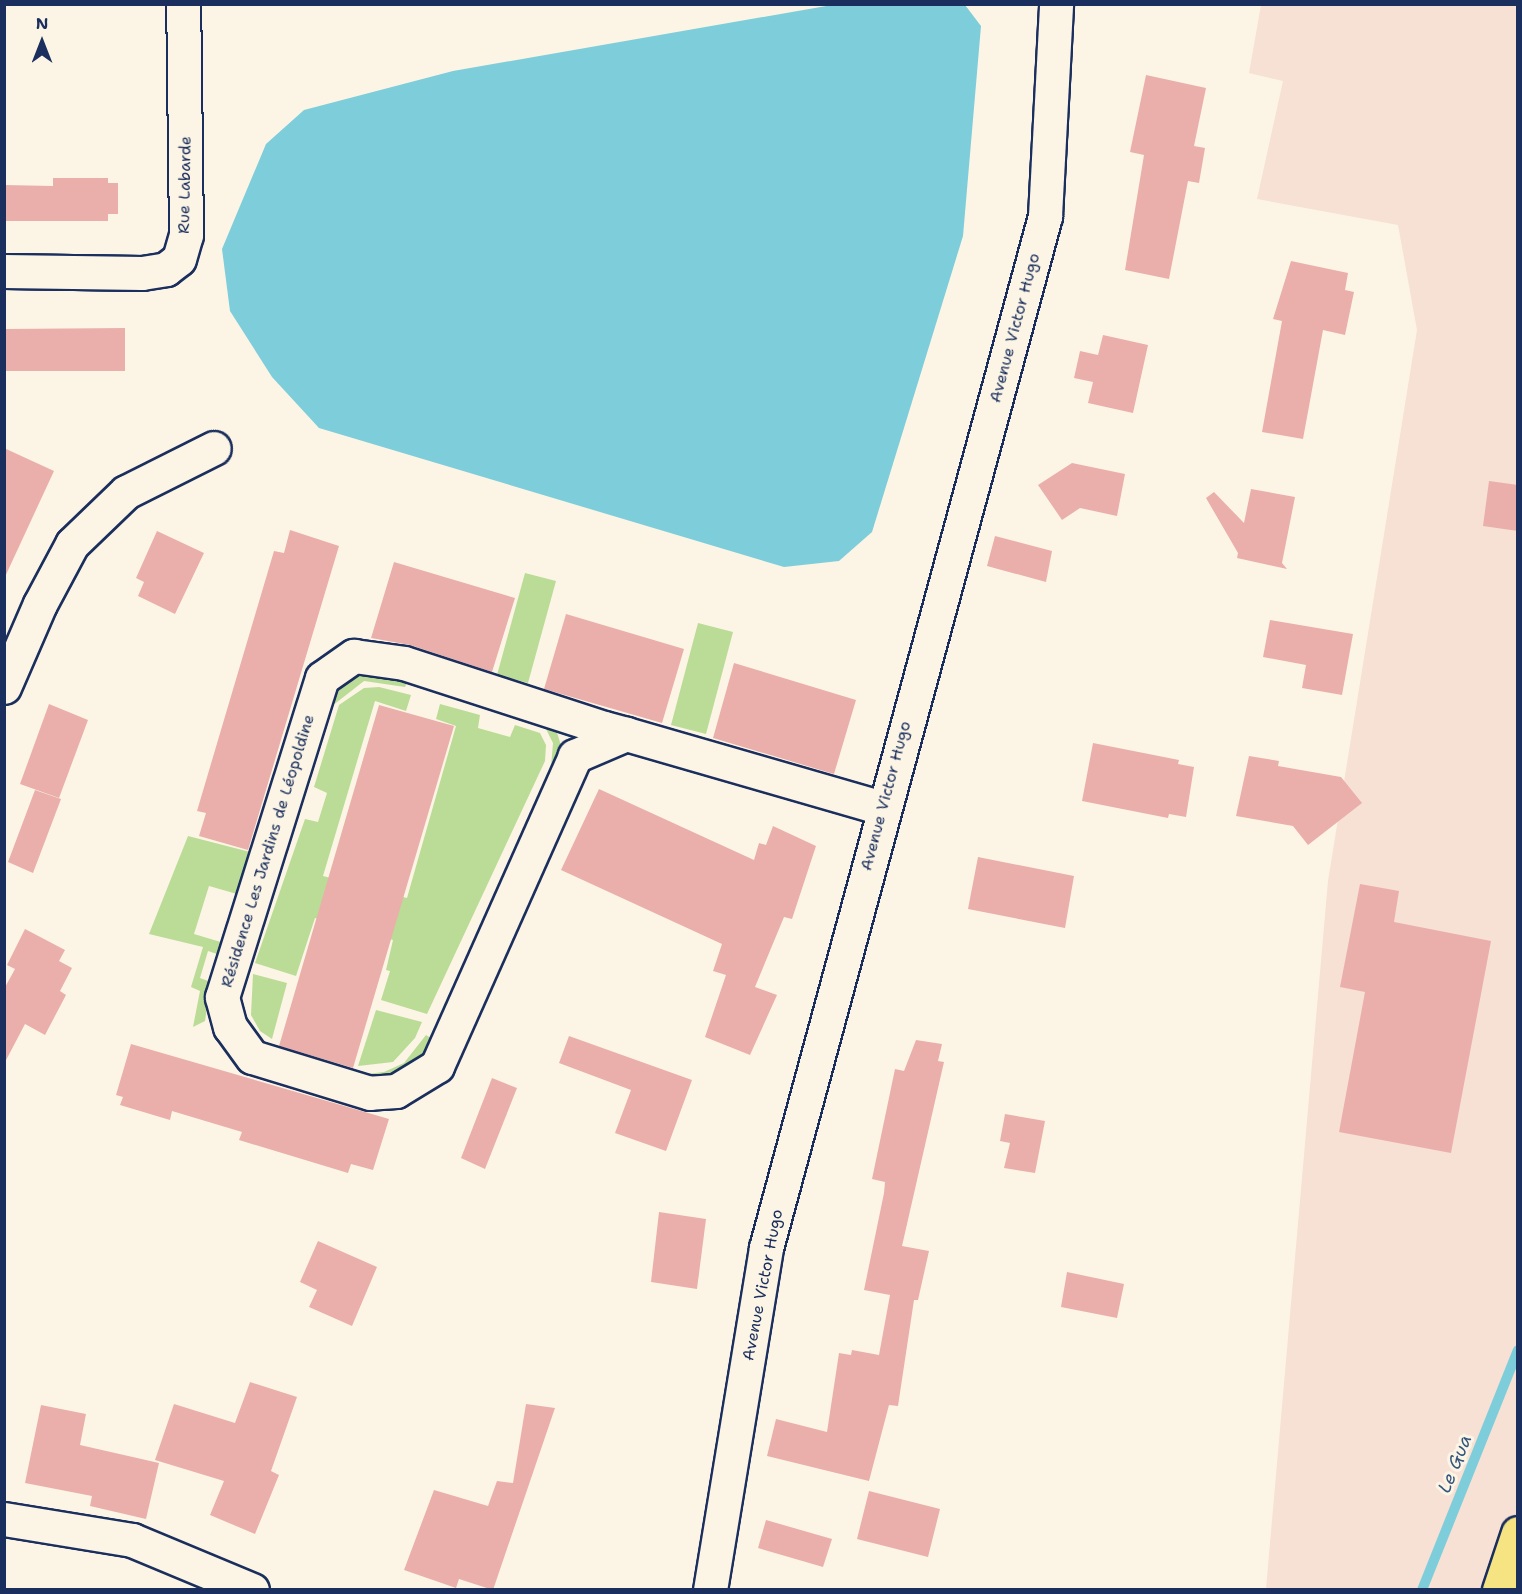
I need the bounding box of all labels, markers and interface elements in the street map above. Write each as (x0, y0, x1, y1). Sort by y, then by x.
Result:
north arrow (12, 12, 72, 72)
text: N (36, 13, 48, 34)
street label: Rue Labarde (175, 136, 195, 234)
street label: Avenue Victor Hugo (986, 251, 1044, 405)
street label: Résidence Les Jardins de Léopoldine (217, 712, 319, 990)
street label: Avenue Victor Hugo (857, 719, 915, 873)
street label: Avenue Victor Hugo (739, 1208, 787, 1362)
water label: Le Gua (1434, 1432, 1476, 1496)

